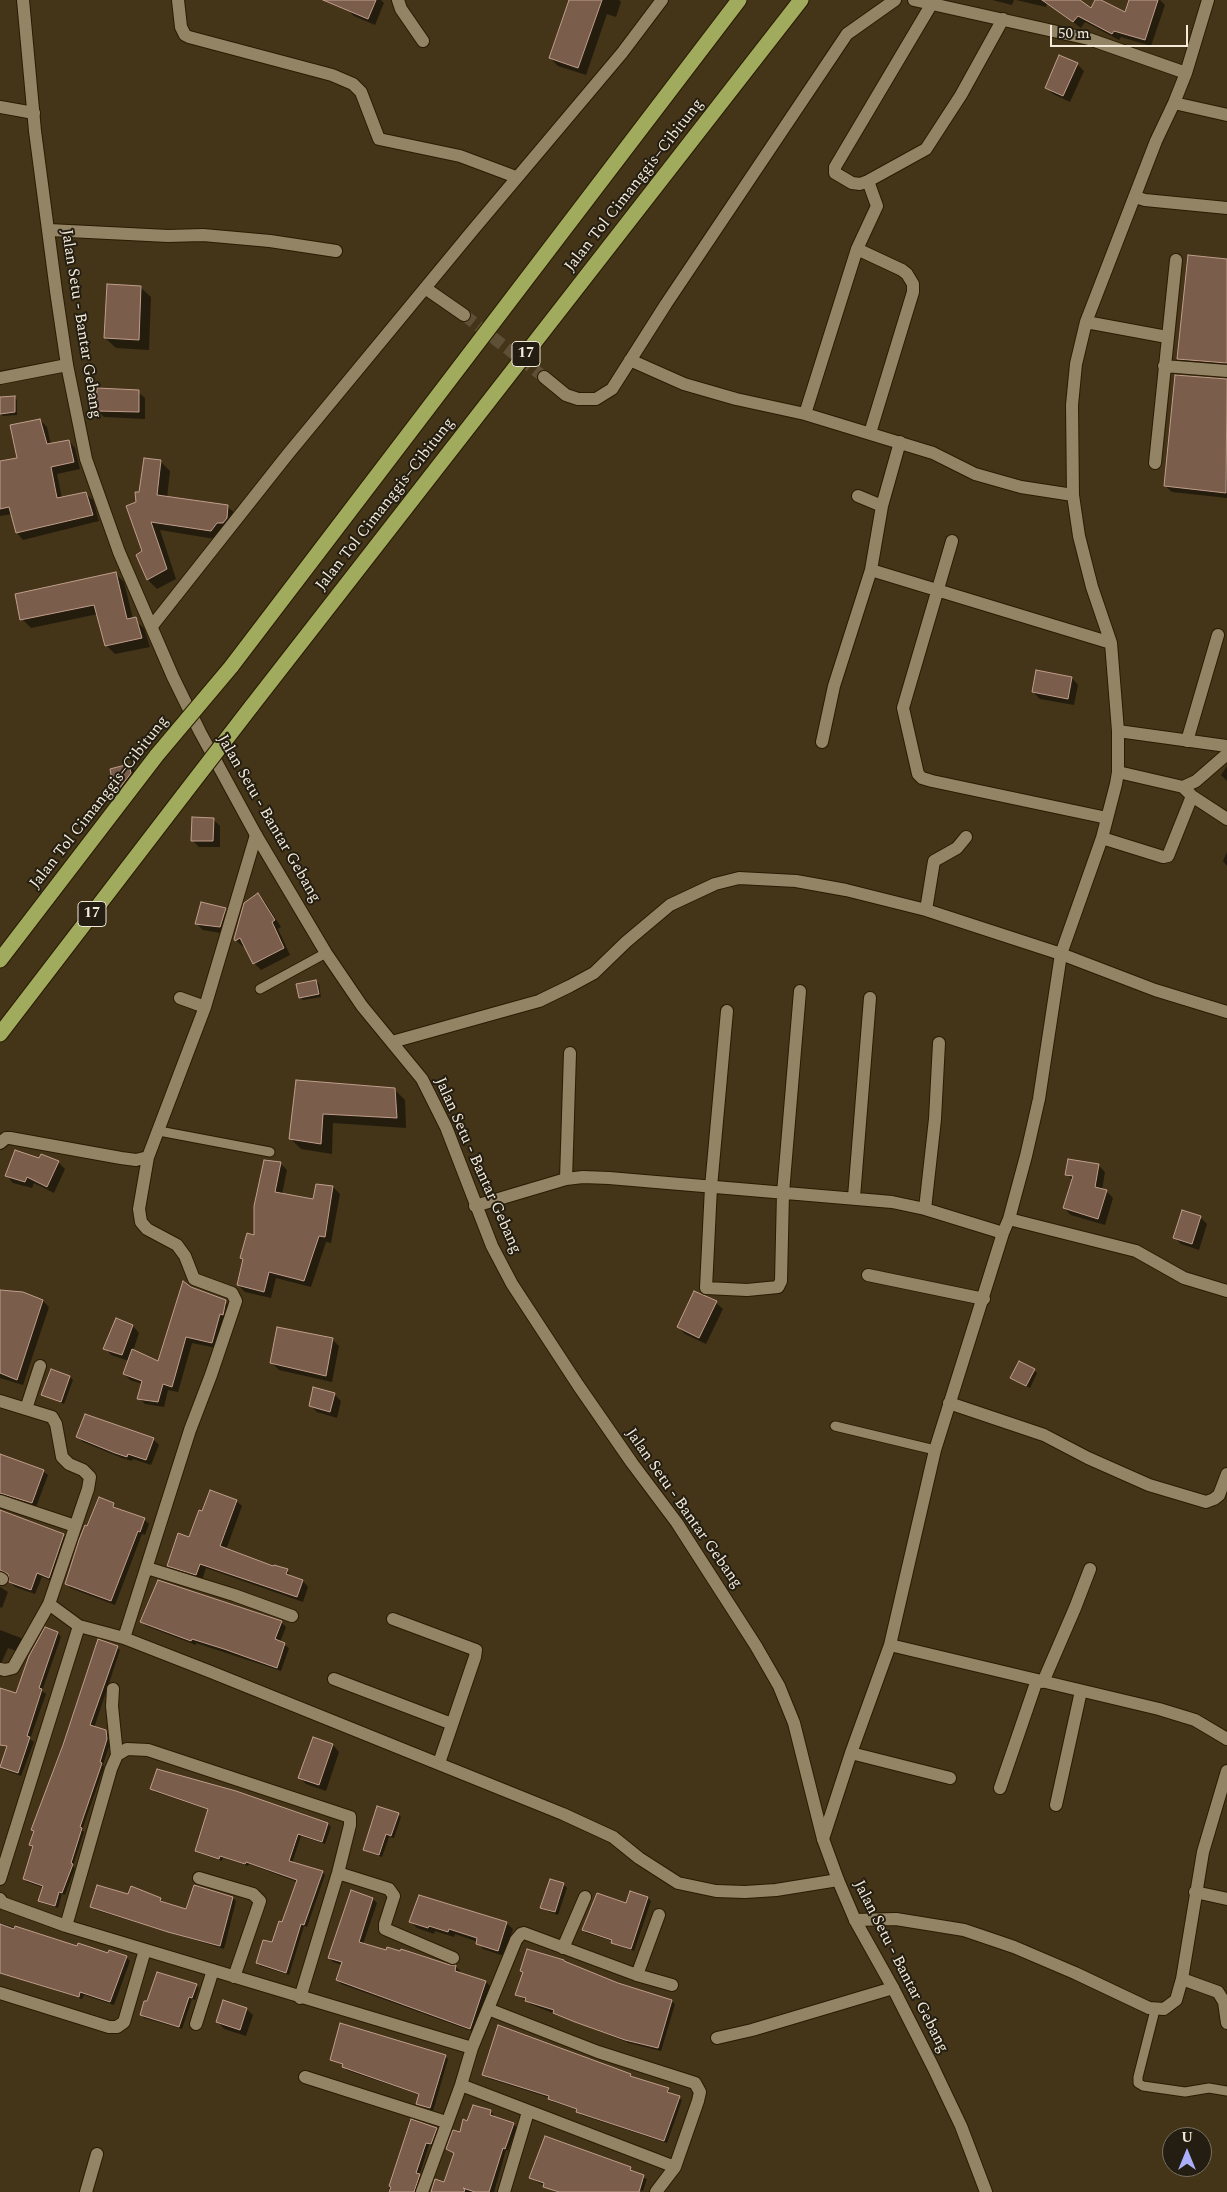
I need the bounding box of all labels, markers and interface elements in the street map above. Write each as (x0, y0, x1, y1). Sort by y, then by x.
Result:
scale bar (1052, 15, 1190, 47)
text: 50 m (1058, 22, 1090, 45)
street label: Jalan Tol Cimanggis–Cibitung (561, 96, 709, 276)
street label: Jalan Setu - Bantar Gebang (56, 228, 104, 420)
road number: 17 (512, 342, 540, 366)
street label: Jalan Tol Cimanggis–Cibitung (312, 415, 460, 595)
street label: Jalan Tol Cimanggis–Cibitung (26, 713, 174, 893)
street label: Jalan Setu - Bantar Gebang (212, 732, 324, 906)
road number: 17 (78, 902, 106, 926)
street label: Jalan Setu - Bantar Gebang (429, 1075, 525, 1257)
street label: Jalan Setu - Bantar Gebang (620, 1425, 746, 1593)
street label: Jalan Setu - Bantar Gebang (848, 1878, 952, 2056)
north arrow (1162, 2127, 1212, 2177)
text: U (1181, 2127, 1193, 2148)

